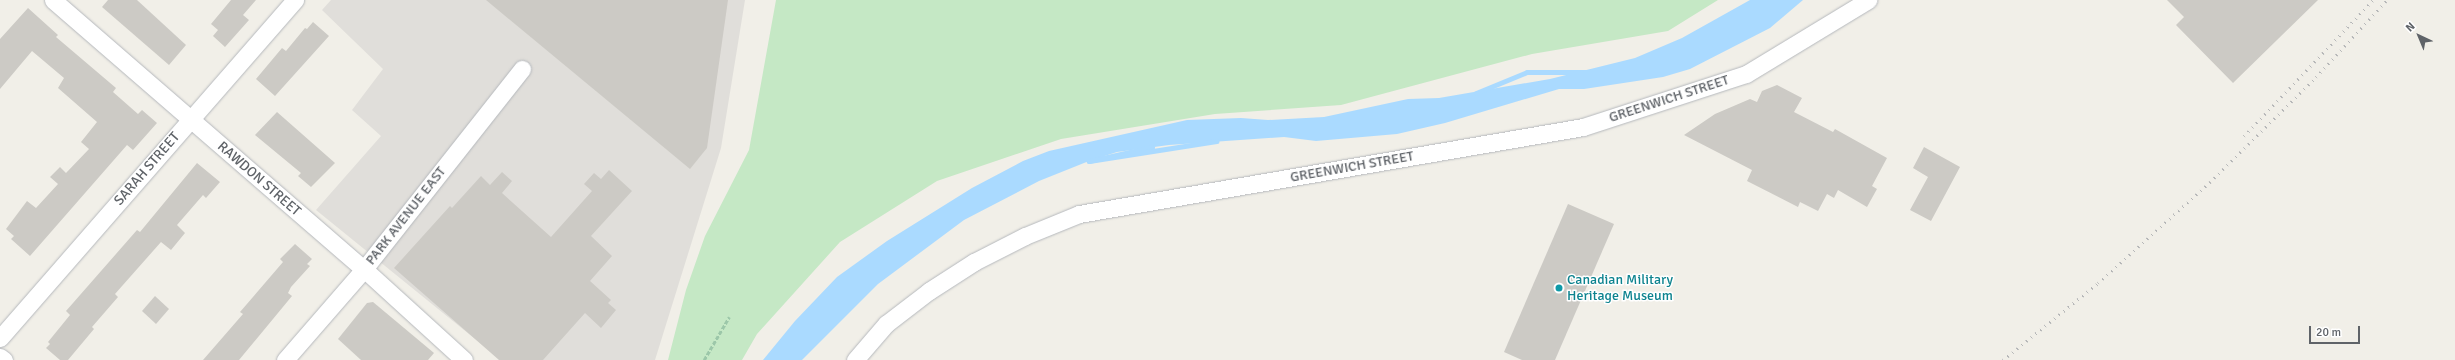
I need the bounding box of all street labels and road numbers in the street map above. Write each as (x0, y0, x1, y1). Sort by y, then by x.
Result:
street label: GREENWICH STREET (1607, 72, 1731, 126)
street label: SARAH STREET (111, 129, 183, 209)
street label: RAWDON STREET (214, 138, 304, 220)
street label: GREENWICH STREET (1289, 148, 1415, 186)
street label: PARK AVENUE EAST (362, 164, 450, 268)

